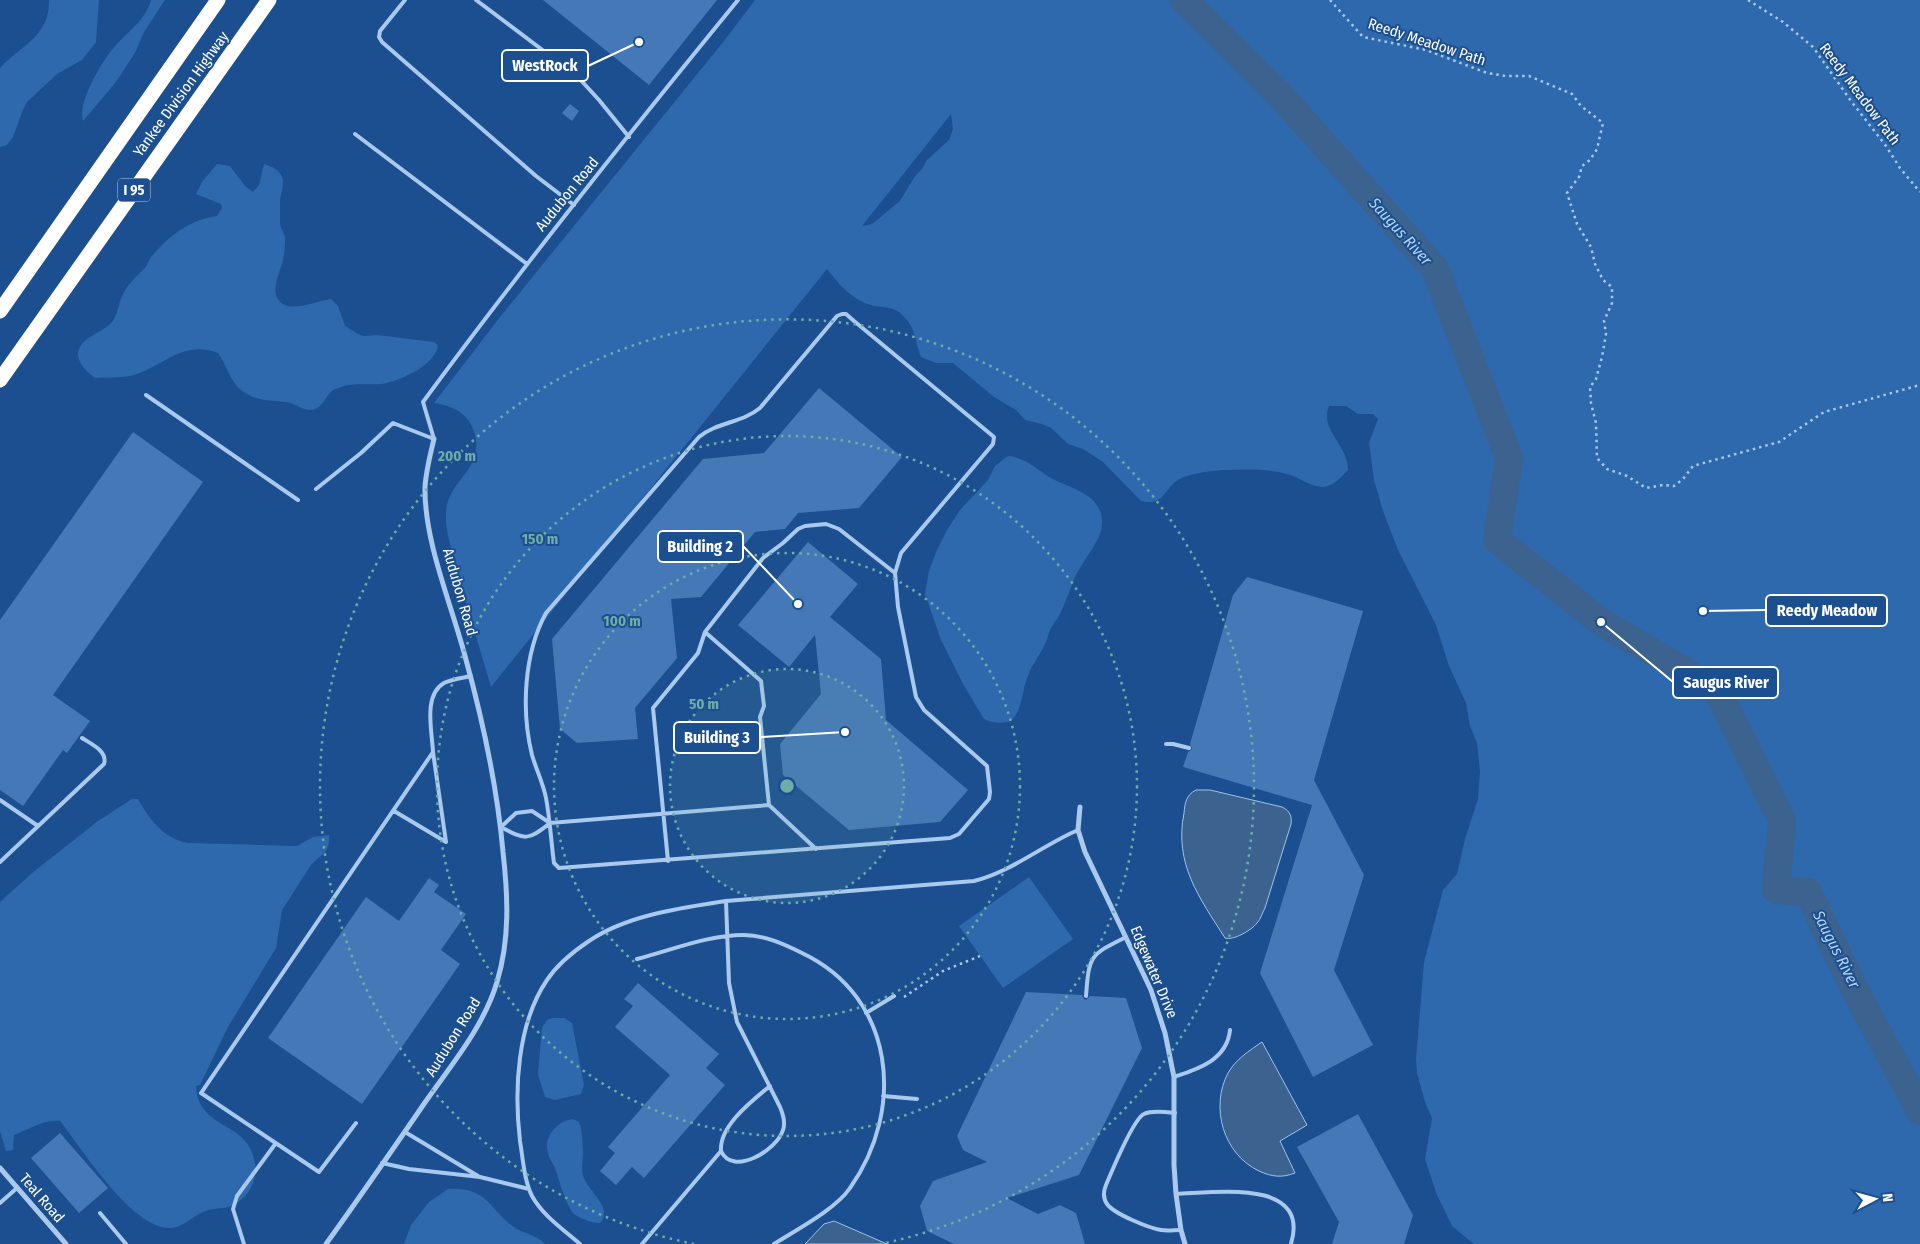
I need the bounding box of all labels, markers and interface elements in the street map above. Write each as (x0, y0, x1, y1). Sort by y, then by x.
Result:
street label: Reedy Meadow Path (1366, 14, 1488, 70)
street label: Yankee Division Highway (129, 28, 233, 160)
street label: Reedy Meadow Path (1816, 40, 1904, 148)
callout: WestRock (502, 50, 588, 81)
text: WestRock (512, 56, 579, 75)
street label: Audubon Road (532, 153, 602, 235)
road number: I 95 (118, 178, 150, 202)
water label: Saugus River (1365, 193, 1436, 269)
text: 200 m (437, 447, 476, 465)
text: 150 m (522, 530, 558, 548)
callout: Building 2 (658, 531, 743, 562)
text: Building 2 (667, 537, 733, 556)
street label: Audubon Road (439, 546, 481, 638)
callout: Reedy Meadow (1766, 595, 1887, 626)
text: Reedy Meadow (1777, 601, 1877, 620)
text: 100 m (603, 612, 641, 630)
callout: Saugus River (1673, 667, 1778, 698)
text: Saugus River (1683, 673, 1769, 692)
text: 50 m (689, 695, 719, 713)
callout: Building 3 (674, 722, 760, 753)
text: Building 3 (684, 728, 750, 747)
centre of rings (778, 777, 796, 795)
water label: Saugus River (1808, 906, 1864, 992)
street label: Edgewater Drive (1126, 923, 1182, 1021)
street label: Audubon Road (422, 994, 484, 1080)
street label: Teal Road (16, 1170, 68, 1226)
north arrow (1850, 1174, 1900, 1224)
text: N (1879, 1193, 1896, 1203)

